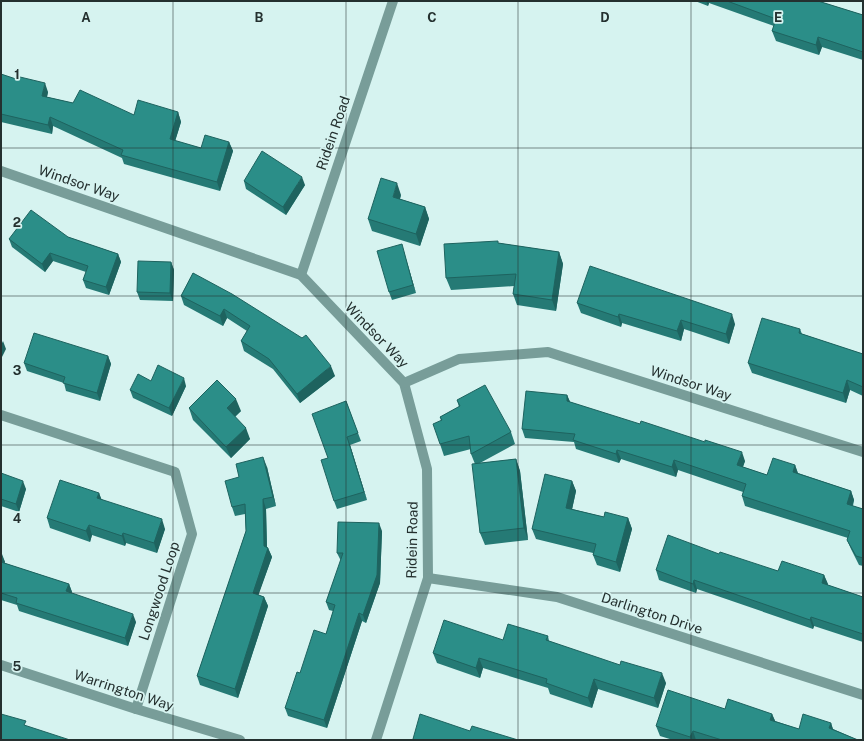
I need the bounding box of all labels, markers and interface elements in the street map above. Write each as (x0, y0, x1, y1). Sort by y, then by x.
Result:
text: A (81, 10, 91, 25)
text: B (255, 10, 264, 25)
text: C (427, 10, 437, 25)
text: D (600, 10, 610, 25)
text: E (774, 10, 782, 25)
text: 1 (14, 67, 20, 82)
street label: Ridein Road (313, 94, 353, 172)
street label: Windsor Way (36, 162, 122, 205)
text: 2 (13, 215, 21, 230)
street label: Windsor Way (342, 299, 413, 371)
street label: Windsor Way (648, 362, 734, 404)
text: 3 (13, 363, 22, 378)
street label: Ridein Road (403, 501, 421, 579)
text: 4 (13, 511, 22, 526)
street label: Longwood Loop (135, 540, 183, 642)
street label: Darlington Drive (599, 589, 705, 637)
text: 5 (13, 659, 22, 674)
street label: Warrington Way (72, 666, 176, 714)

